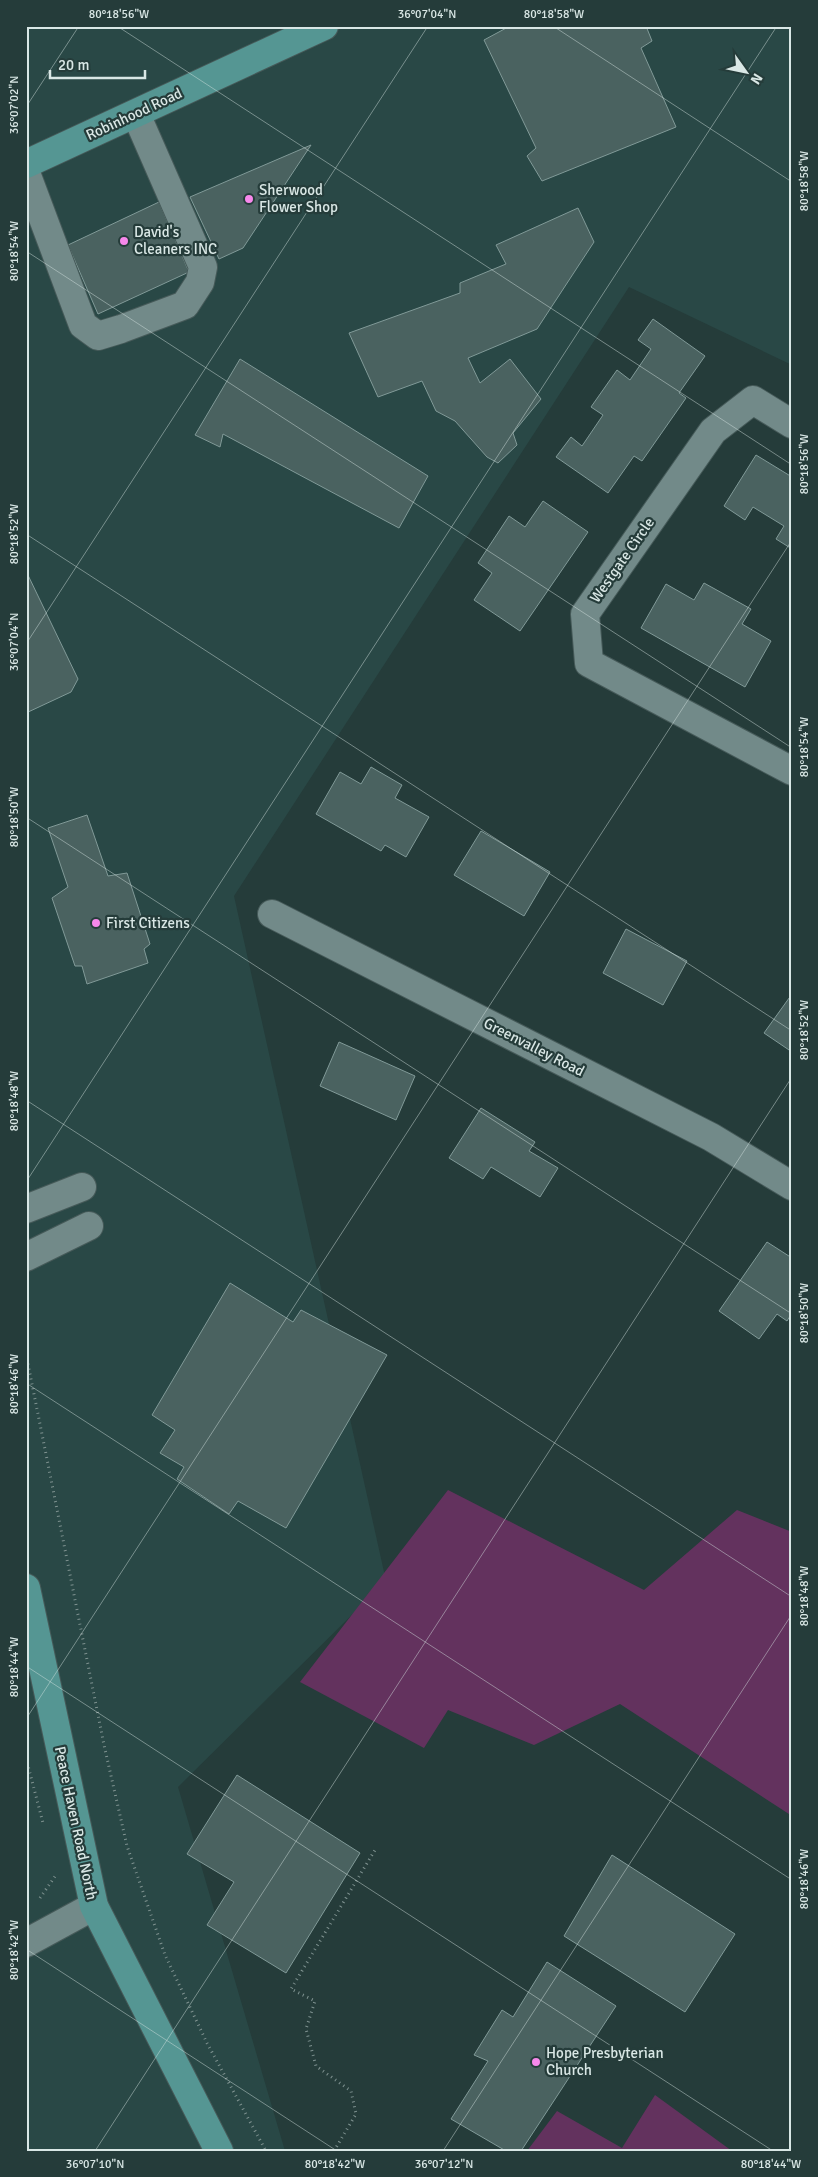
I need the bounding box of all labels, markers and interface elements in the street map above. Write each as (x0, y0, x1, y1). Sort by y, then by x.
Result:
text: 80°18'56"W (89, 7, 149, 22)
text: 36°07'04"N (398, 7, 456, 22)
text: 80°18'58"W (524, 7, 584, 22)
scale bar (50, 48, 145, 80)
north arrow (720, 48, 770, 98)
text: 20 m (58, 56, 89, 74)
text: N (747, 70, 766, 88)
text: 36°07'02"N (7, 76, 22, 134)
street label: Robinhood Road (83, 84, 185, 144)
text: 80°18'58"W (797, 151, 812, 211)
place label: Sherwood Flower Shop (259, 181, 338, 216)
marker: Sherwood Flower Shop (243, 193, 255, 205)
text: 80°18'54"W (7, 221, 22, 281)
place label: David's Cleaners INC (134, 223, 217, 258)
marker: David's Cleaners INC (118, 235, 130, 247)
text: 80°18'56"W (797, 434, 812, 494)
text: 80°18'52"W (7, 504, 22, 564)
street label: Westgate Circle (586, 514, 658, 606)
text: 36°07'04"N (7, 613, 22, 671)
text: 80°18'54"W (797, 717, 812, 777)
text: 80°18'50"W (7, 787, 22, 847)
place label: First Citizens (106, 914, 190, 932)
marker: First Citizens (90, 917, 102, 929)
text: 80°18'52"W (797, 1000, 812, 1060)
street label: Greenvalley Road (481, 1014, 587, 1080)
text: 80°18'48"W (7, 1071, 22, 1131)
text: 80°18'50"W (797, 1283, 812, 1343)
text: 80°18'46"W (7, 1354, 22, 1414)
text: 80°18'48"W (797, 1566, 812, 1626)
text: 80°18'44"W (7, 1637, 22, 1697)
street label: Peace Haven Road North (51, 1744, 101, 1902)
text: 80°18'46"W (797, 1849, 812, 1909)
text: 80°18'42"W (7, 1920, 22, 1980)
place label: Hope Presbyterian Church (546, 2044, 664, 2079)
marker: Hope Presbyterian Church (530, 2056, 542, 2068)
text: 36°07'10"N (66, 2157, 124, 2172)
text: 80°18'42"W (305, 2157, 365, 2172)
text: 36°07'12"N (415, 2157, 473, 2172)
text: 80°18'44"W (741, 2157, 801, 2172)

